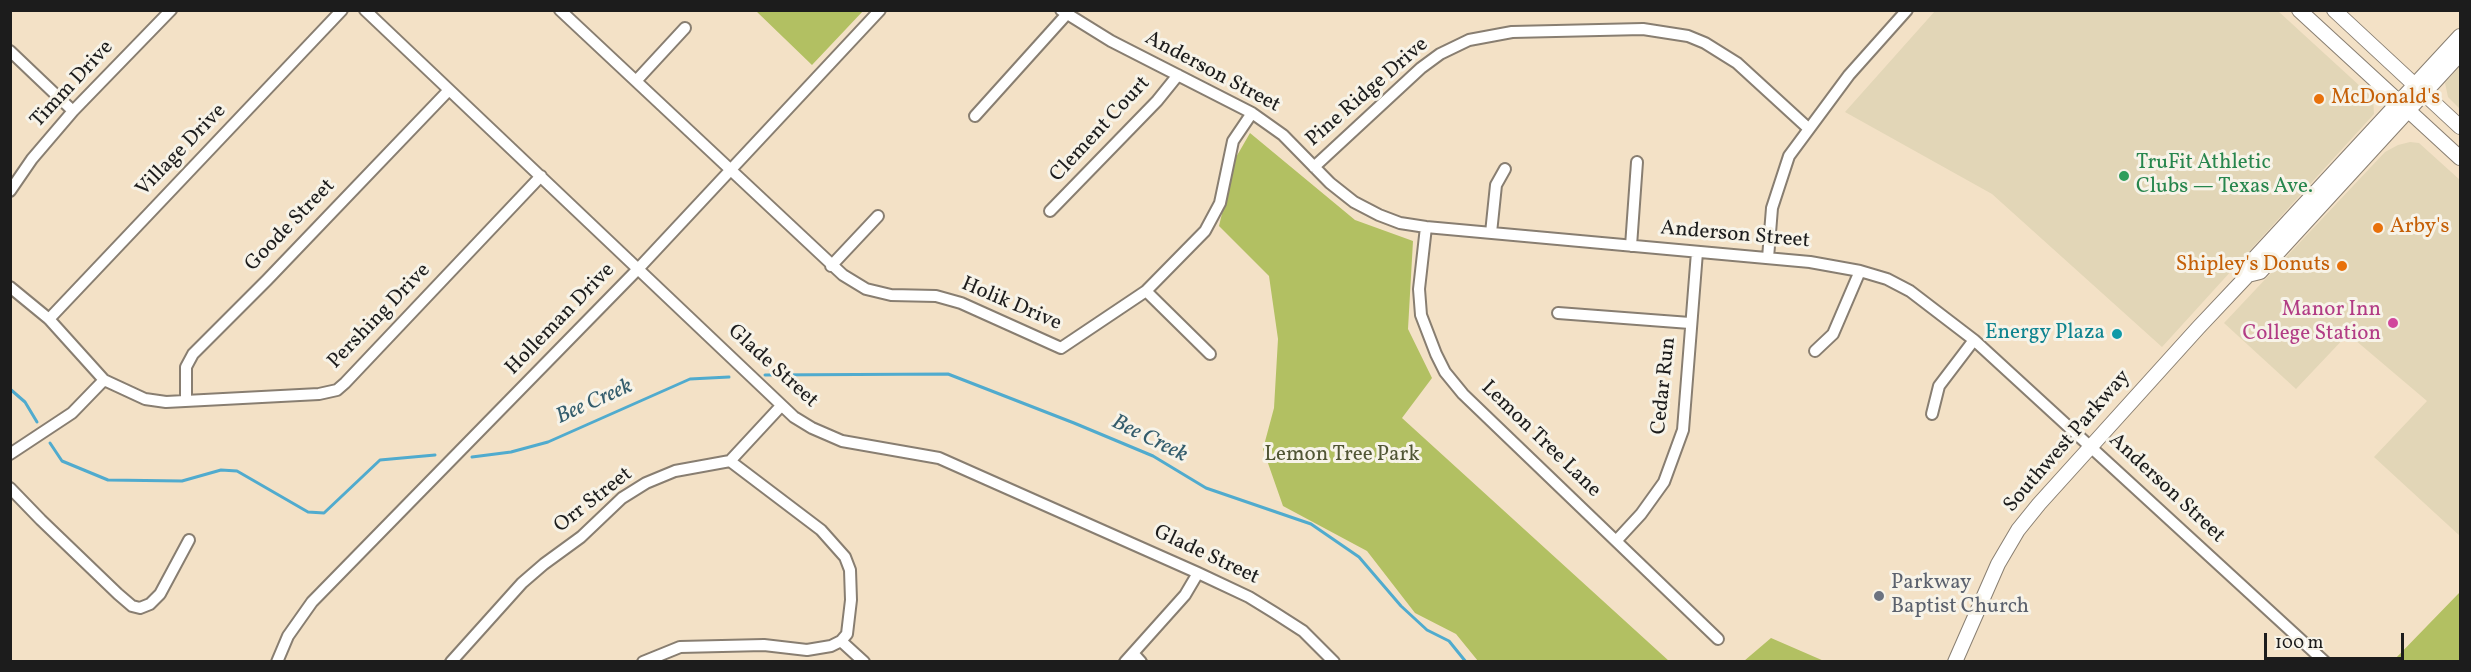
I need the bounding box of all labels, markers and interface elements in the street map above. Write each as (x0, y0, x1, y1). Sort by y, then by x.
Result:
street label: Anderson Street (1140, 27, 1284, 119)
street label: Pine Ridge Drive (1302, 33, 1434, 153)
street label: Timm Drive (26, 36, 120, 134)
street label: Clement Court (1046, 72, 1156, 188)
place label: McDonald's (2331, 86, 2440, 112)
marker: McDonald's (2312, 92, 2326, 106)
street label: Village Drive (132, 99, 232, 203)
place label: TruFit Athletic Clubs — Texas Ave. (2136, 151, 2313, 201)
marker: TruFit Athletic Clubs — Texas Ave. (2117, 169, 2131, 183)
street label: Goode Street (241, 175, 341, 277)
place label: Arby's (2390, 215, 2449, 241)
street label: Anderson Street (1659, 217, 1811, 255)
marker: Arby's (2371, 221, 2385, 235)
place label: Shipley's Donuts (2176, 253, 2330, 279)
street label: Pershing Drive (323, 259, 437, 375)
street label: Holleman Drive (501, 259, 621, 381)
marker: Shipley's Donuts (2335, 259, 2349, 273)
street label: Holik Drive (957, 273, 1065, 337)
place label: Manor Inn College Station (2242, 298, 2381, 348)
marker: Manor Inn College Station (2386, 316, 2400, 330)
street label: Glade Street (722, 320, 822, 414)
place label: Energy Plaza (1985, 321, 2105, 347)
marker: Energy Plaza (2110, 327, 2124, 341)
street label: Cedar Run (1647, 336, 1683, 436)
street label: Southwest Parkway (1999, 366, 2137, 518)
water label: Bee Creek (553, 374, 637, 432)
street label: Lemon Tree Lane (1475, 376, 1605, 504)
water label: Bee Creek (1107, 410, 1191, 470)
street label: Anderson Street (2103, 429, 2229, 549)
park label: Lemon Tree Park (1264, 443, 1420, 469)
street label: Orr Street (550, 463, 638, 539)
street label: Glade Street (1149, 521, 1263, 591)
place label: Parkway Baptist Church (1891, 571, 2029, 621)
marker: Parkway Baptist Church (1872, 589, 1886, 603)
scale bar (2267, 621, 2406, 659)
text: 100 m (2275, 631, 2324, 656)

